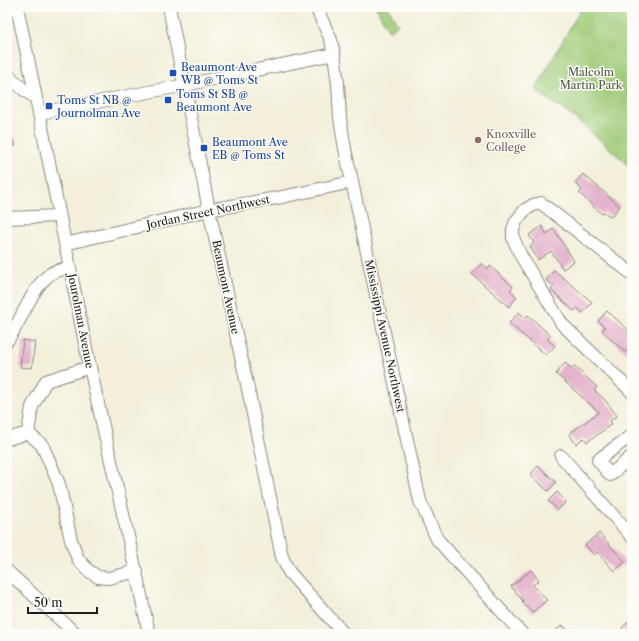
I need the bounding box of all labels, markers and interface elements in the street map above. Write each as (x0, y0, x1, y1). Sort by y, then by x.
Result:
place label: Beaumont Ave WB @ Toms St (180, 60, 258, 87)
park label: Malcolm Martin Park (560, 65, 623, 92)
marker: Beaumont Ave WB @ Toms St (168, 68, 178, 78)
place label: Toms St SB @ Beaumont Ave (176, 87, 252, 114)
place label: Toms St NB @ Journolman Ave (55, 93, 141, 120)
marker: Toms St SB @ Beaumont Ave (163, 95, 173, 105)
marker: Toms St NB @ Journolman Ave (44, 101, 54, 111)
place label: Knoxville College (486, 127, 536, 154)
place label: Beaumont Ave EB @ Toms St (212, 135, 288, 162)
marker: Knoxville College (473, 135, 483, 145)
marker: Beaumont Ave EB @ Toms St (199, 143, 209, 153)
street label: Jordan Street Northwest (143, 192, 271, 232)
street label: Beaumont Avenue (209, 239, 243, 335)
street label: Mississippi Avenue Northwest (362, 258, 408, 414)
street label: Jourolman Avenue (65, 270, 97, 370)
scale bar (28, 589, 97, 615)
text: 50 m (34, 595, 63, 610)

